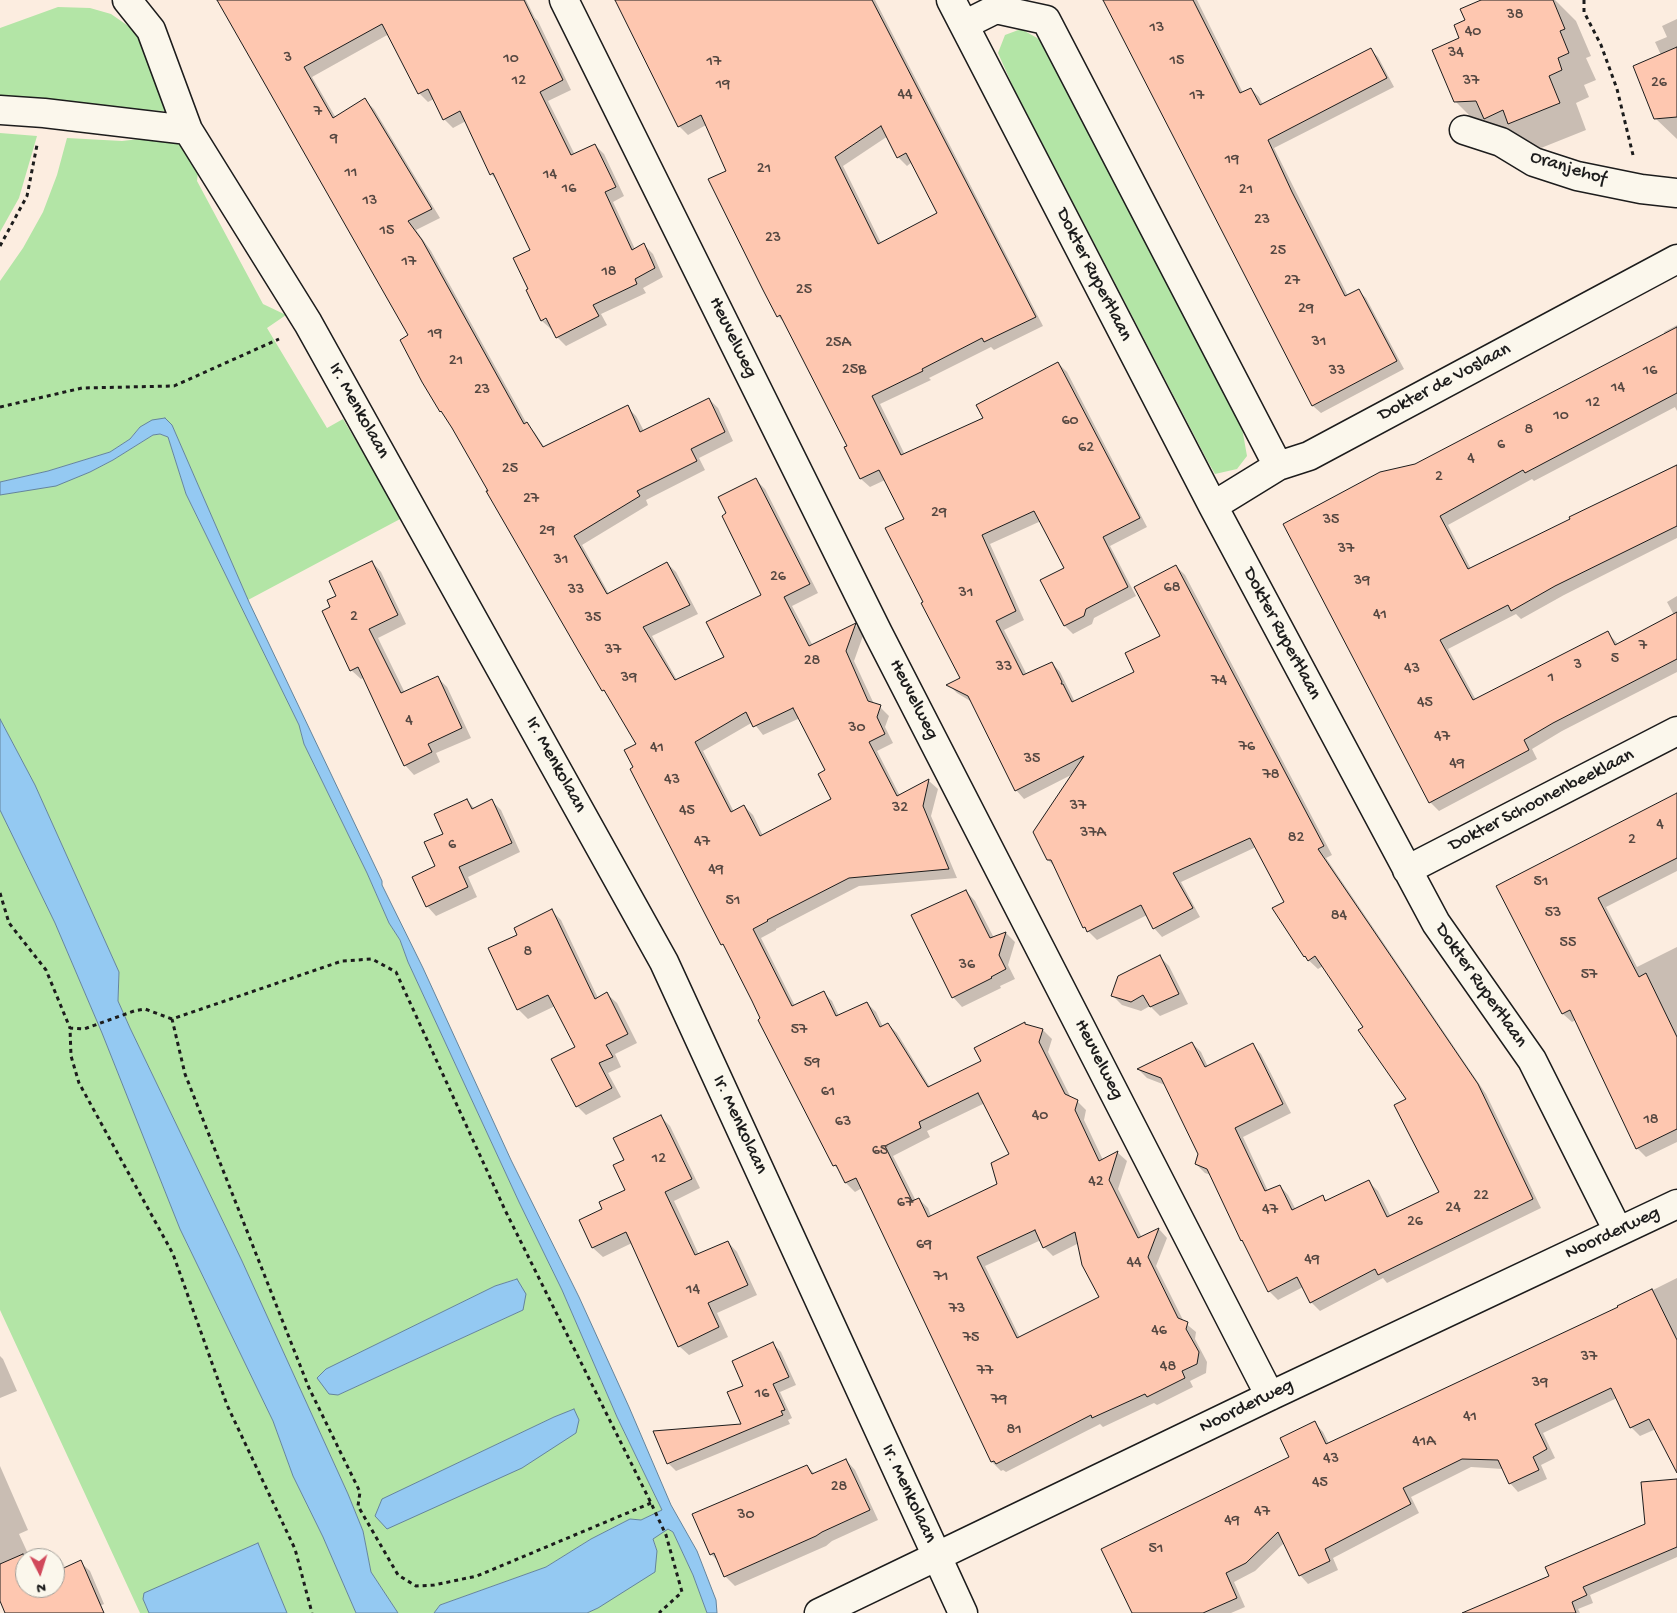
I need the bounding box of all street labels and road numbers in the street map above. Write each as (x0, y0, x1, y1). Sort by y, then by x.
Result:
street label: Oranjehof (1527, 147, 1609, 191)
street label: Dokter Rupertlaan (1050, 205, 1136, 345)
street label: Heuvelweg (703, 294, 761, 382)
street label: Dokter de Voslaan (1375, 339, 1515, 427)
street label: Ir. Menkolaan (322, 359, 394, 463)
street label: Dokter Rupertlaan (1237, 564, 1325, 704)
street label: Heuvelweg (883, 656, 943, 744)
street label: Ir. Menkolaan (519, 713, 591, 817)
street label: Dokter Schoonenbeeklaan (1446, 744, 1638, 858)
street label: Dokter Rupertlaan (1429, 920, 1531, 1052)
street label: Heuvelweg (1068, 1016, 1128, 1104)
street label: Ir. Menkolaan (706, 1072, 772, 1178)
street label: Noorderweg (1562, 1202, 1664, 1266)
street label: Noorderweg (1196, 1374, 1298, 1440)
street label: Ir. Menkolaan (875, 1441, 941, 1547)

